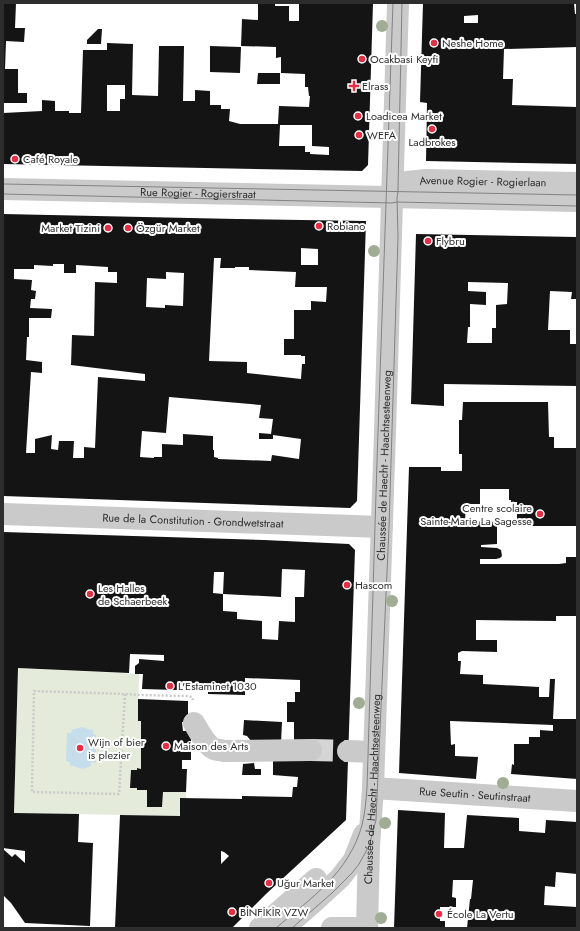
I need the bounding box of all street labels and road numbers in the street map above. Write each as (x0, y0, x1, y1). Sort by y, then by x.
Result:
street label: Avenue Rogier - Rogierlaan (419, 172, 547, 190)
street label: Rue Rogier - Rogierstraat (140, 184, 256, 202)
street label: Chaussée de Haecht - Haachtsesteenweg (373, 370, 395, 561)
street label: Rue de la Constitution - Grondwetstraat (102, 509, 284, 532)
street label: Chaussée de Haecht - Haachtsesteenweg (360, 694, 384, 884)
street label: Rue Seutin - Seutinstraat (419, 783, 531, 806)

